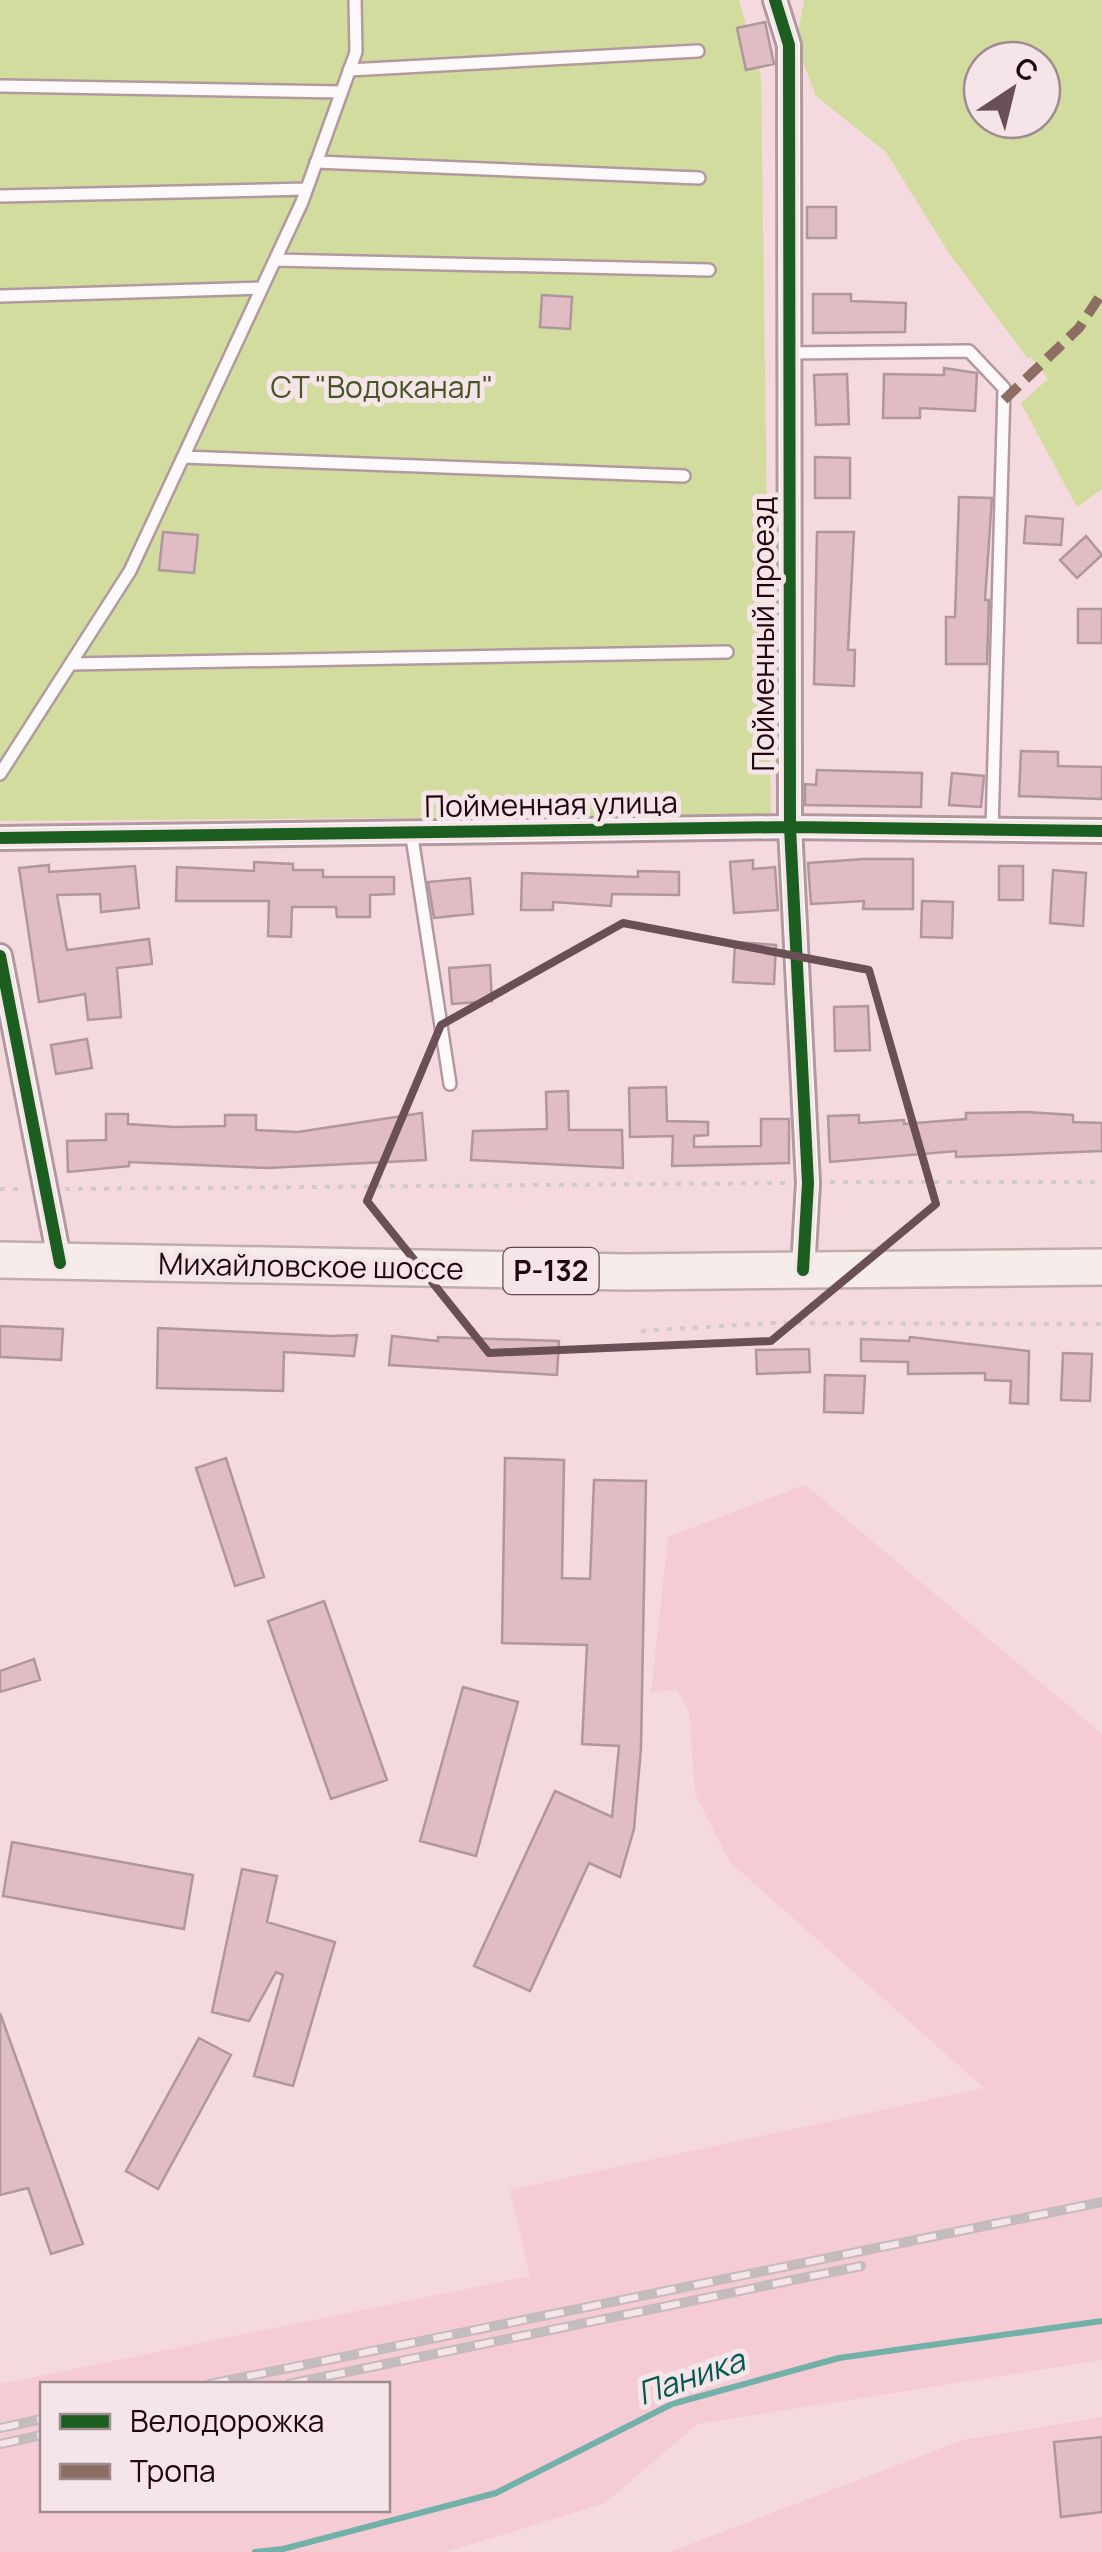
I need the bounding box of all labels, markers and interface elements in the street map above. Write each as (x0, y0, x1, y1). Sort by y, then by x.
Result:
north arrow (962, 40, 1062, 140)
text: С (1008, 47, 1046, 90)
park label: СТ "Водоканал" (270, 366, 494, 407)
street label: Пойменный проезд (742, 496, 783, 772)
street label: Пойменная улица (424, 781, 678, 826)
street label: Михайловское шоссе (158, 1242, 464, 1289)
road number: Р-132 (504, 1248, 598, 1294)
water label: Паника (631, 2337, 752, 2415)
legend (40, 2382, 390, 2512)
text: Велодорожка (130, 2400, 324, 2441)
text: Тропа (130, 2450, 216, 2491)

